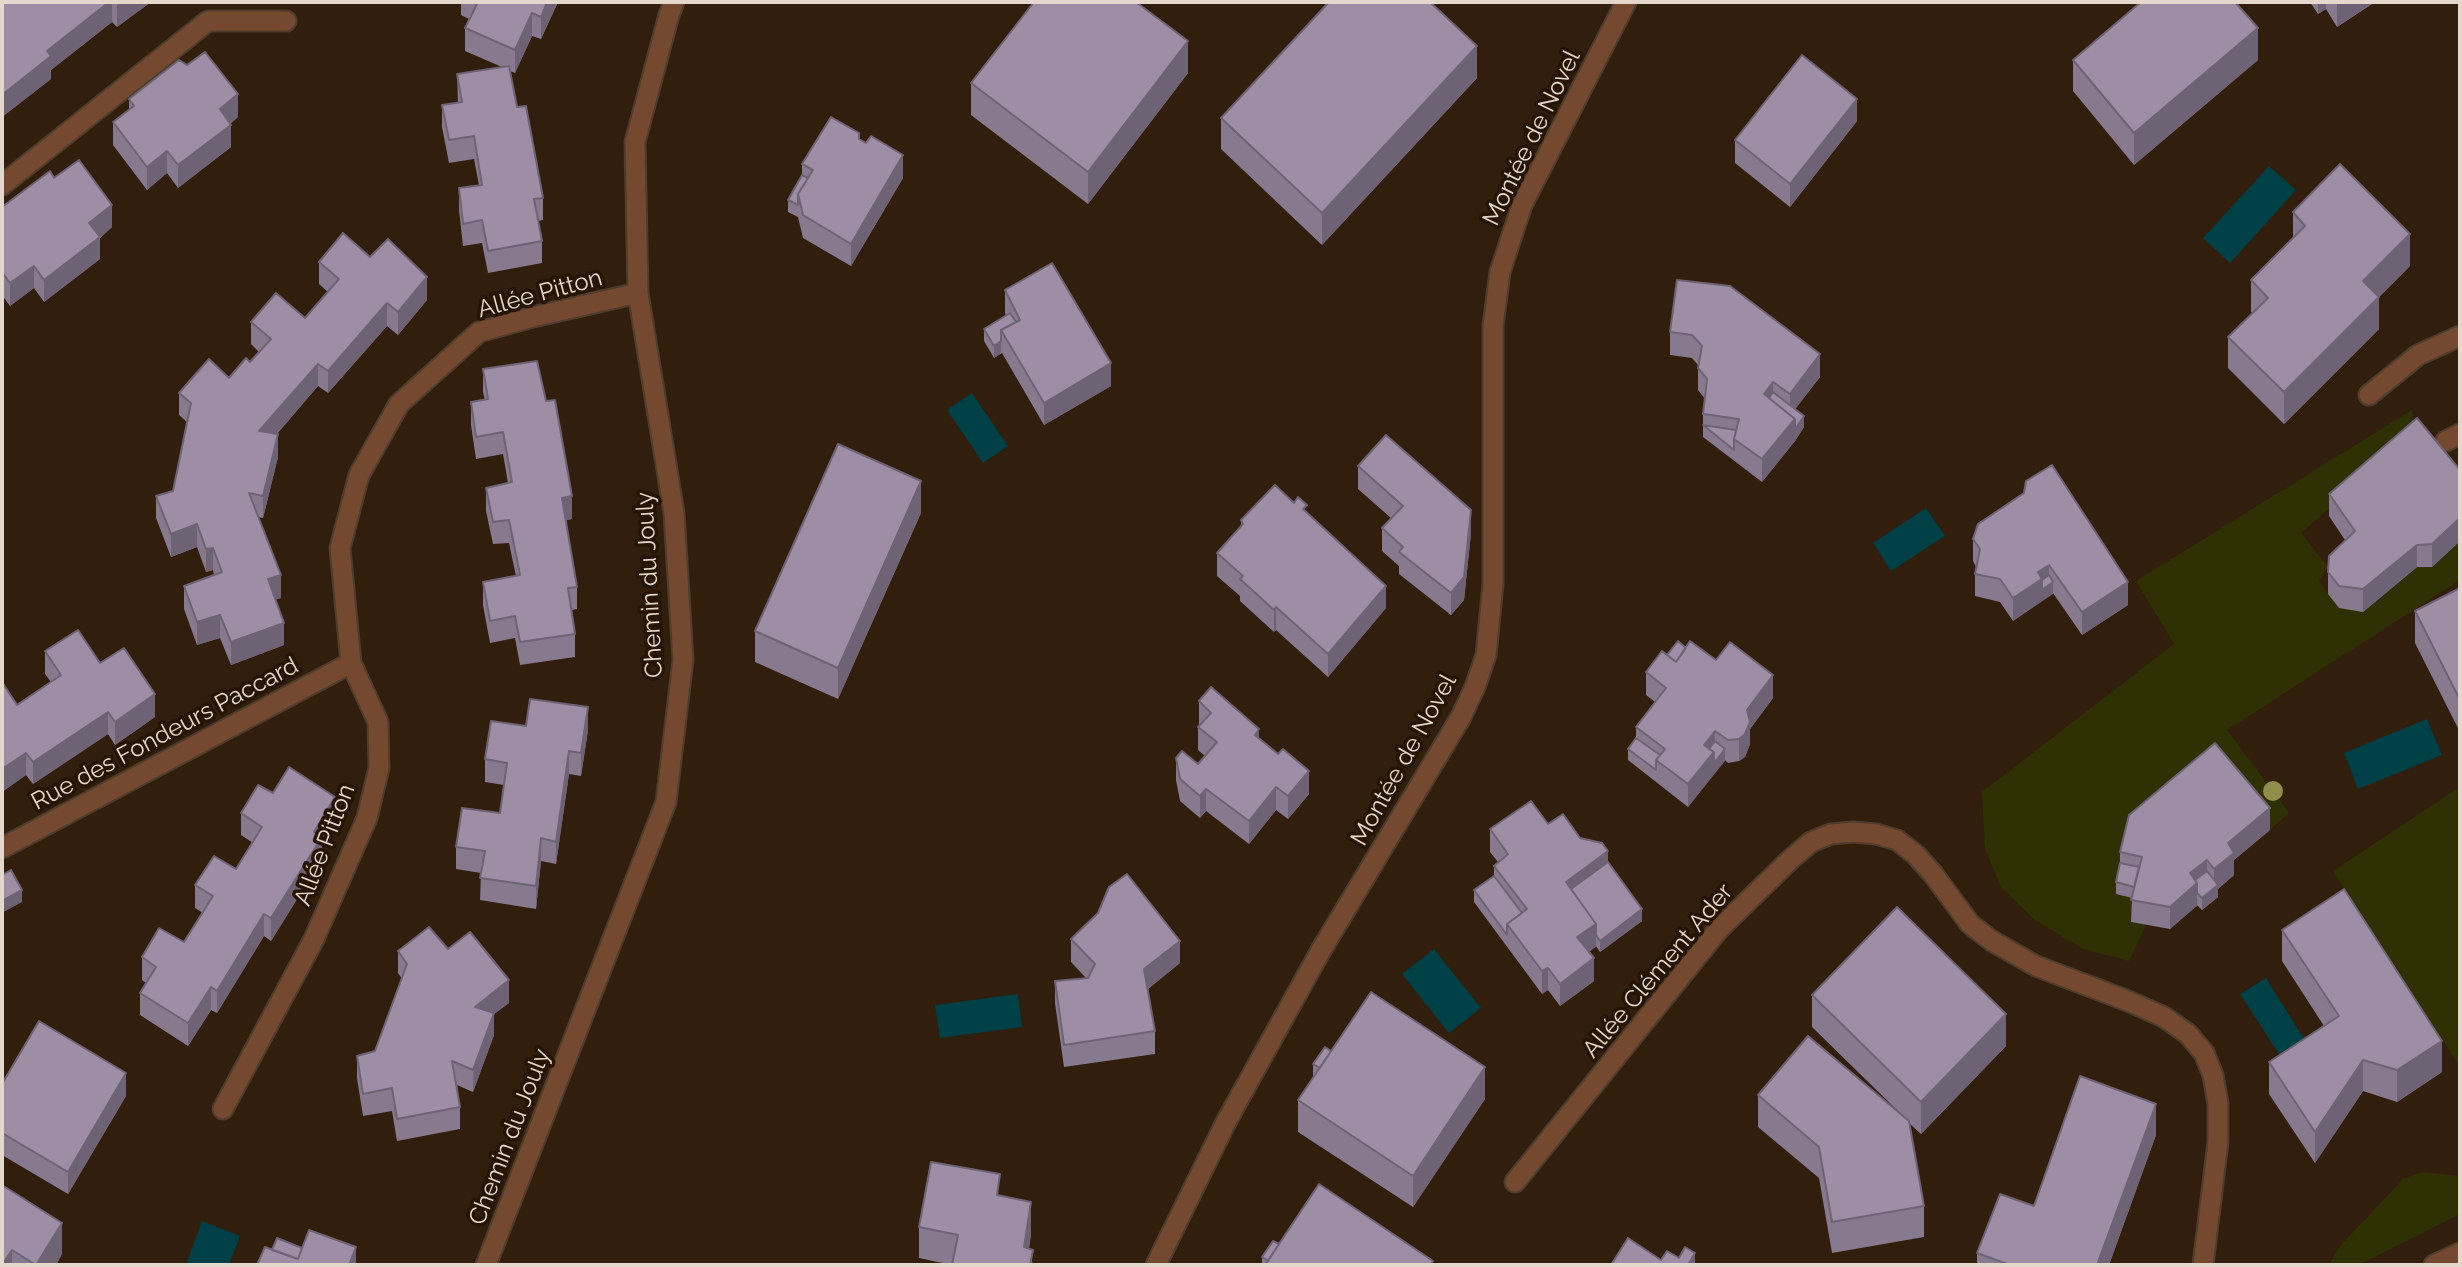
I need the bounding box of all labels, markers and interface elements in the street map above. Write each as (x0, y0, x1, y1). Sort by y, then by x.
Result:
street label: Montée de Novel (1477, 46, 1587, 230)
street label: Allée Pitton (475, 264, 605, 324)
street label: Chemin du Jouly (631, 491, 669, 679)
street label: Rue des Fondeurs Paccard (27, 651, 303, 817)
street label: Montée de Novel (1345, 669, 1463, 851)
street label: Allée Pitton (289, 780, 361, 910)
street label: Allée Clément Ader (1577, 878, 1739, 1064)
street label: Chemin du Jouly (463, 1045, 557, 1229)

